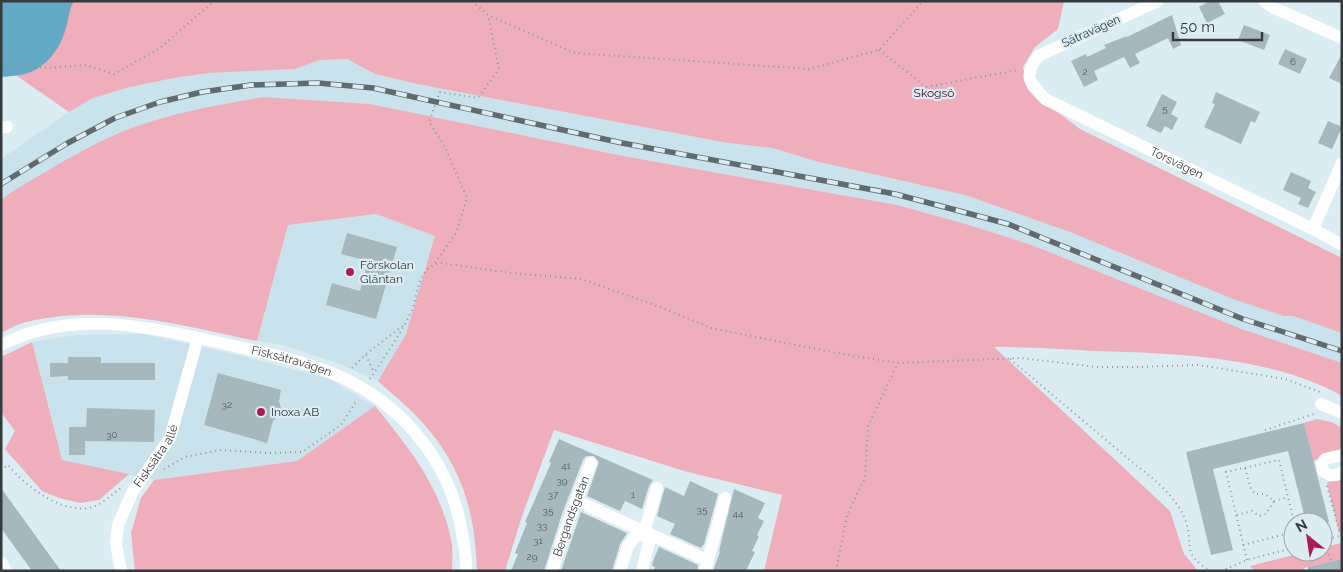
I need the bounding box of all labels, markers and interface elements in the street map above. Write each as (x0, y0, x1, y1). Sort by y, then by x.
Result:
scale bar (1173, 10, 1262, 42)
street label: Sätravägen (1060, 12, 1122, 50)
text: 50 m (1180, 18, 1215, 36)
house number: 6 (1290, 56, 1296, 67)
house number: 2 (1082, 66, 1088, 77)
park label: Skogsö (914, 86, 954, 100)
house number: 5 (1162, 103, 1168, 114)
street label: Torsvägen (1148, 144, 1206, 182)
place label: Förskolan Gläntan (360, 258, 414, 286)
marker: Förskolan Gläntan (344, 266, 356, 278)
street label: Fisksätravägen (250, 343, 334, 379)
house number: 32 (222, 399, 232, 410)
place label: Inoxa AB (271, 405, 319, 419)
marker: Inoxa AB (255, 406, 267, 418)
street label: Fisksätra allé (131, 423, 180, 490)
house number: 30 (106, 429, 118, 440)
house number: 41 (561, 460, 572, 471)
street label: Bergandsgatan (550, 474, 592, 558)
house number: 39 (556, 475, 568, 486)
house number: 37 (548, 489, 559, 500)
house number: 1 (631, 489, 636, 500)
house number: 35 (697, 504, 708, 515)
house number: 35 (543, 505, 554, 516)
house number: 44 (733, 508, 744, 519)
north arrow (1283, 512, 1333, 562)
text: N (1293, 516, 1310, 535)
house number: 33 (537, 520, 547, 531)
house number: 31 (533, 535, 544, 546)
house number: 29 (526, 551, 538, 562)

